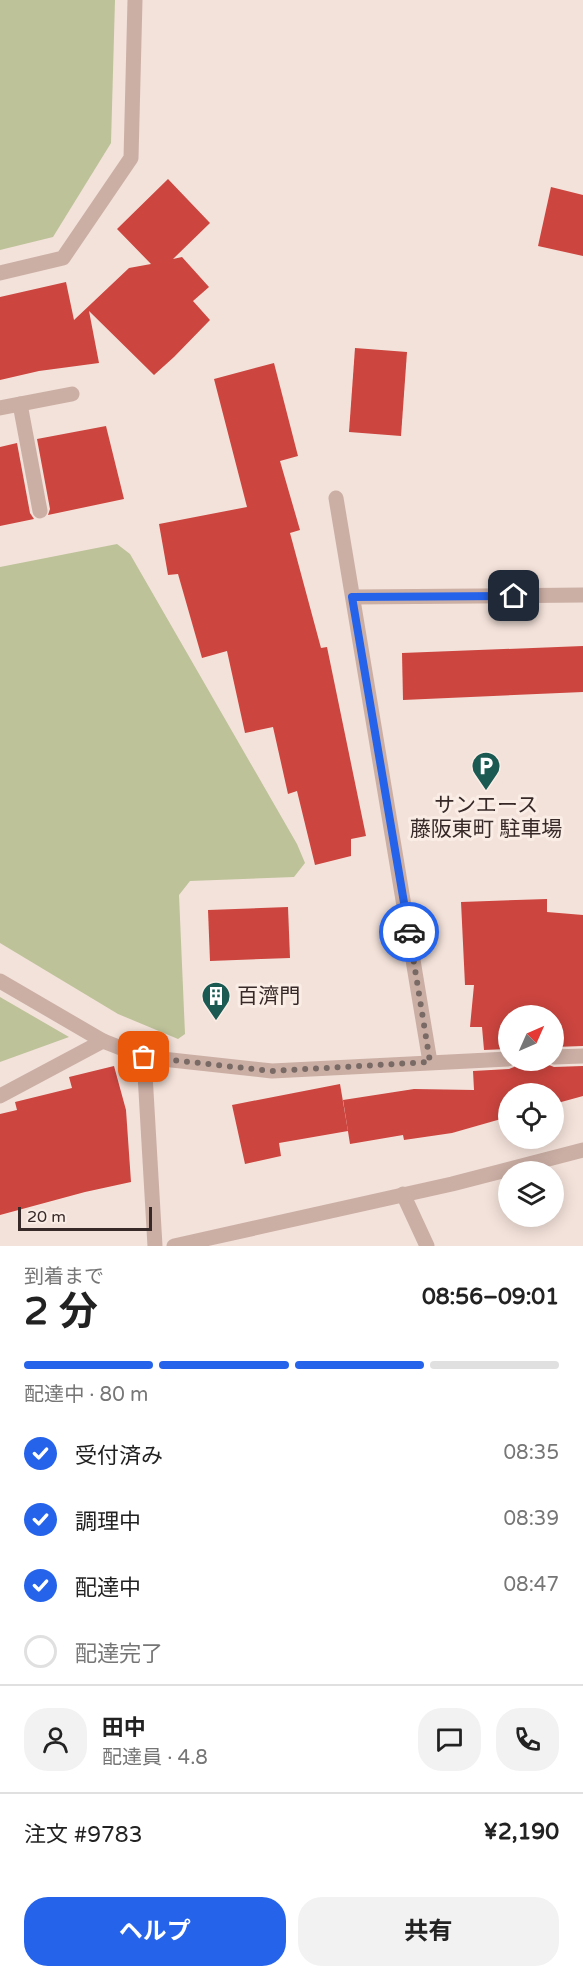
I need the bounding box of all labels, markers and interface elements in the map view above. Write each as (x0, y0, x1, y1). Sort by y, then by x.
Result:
pin (488, 570, 539, 621)
icon: home (497, 579, 530, 612)
parking icon: サンエース 藤阪東町 駐車場 (470, 750, 502, 792)
place label: サンエース 藤阪東町 駐車場 (410, 793, 562, 842)
courier (379, 902, 439, 962)
icon: car (393, 916, 426, 949)
building icon: 百濟門 (200, 980, 232, 1022)
place label: 百濟門 (237, 984, 300, 1009)
north arrow (498, 1005, 564, 1071)
map controls (498, 1005, 564, 1227)
pin (118, 1031, 169, 1082)
icon: bag (127, 1040, 160, 1073)
button: locate (498, 1083, 564, 1149)
button: layers (498, 1161, 564, 1227)
scale bar (18, 1204, 152, 1232)
text: 20 m (27, 1207, 66, 1227)
text: 到着まで (24, 1265, 104, 1289)
text: 08:56–09:01 (422, 1284, 559, 1310)
text: 2 分 (24, 1288, 98, 1335)
text: 配達中 · 80 m (24, 1383, 148, 1407)
icon: check (24, 1437, 57, 1470)
text: 08:35 (504, 1441, 559, 1465)
text: 受付済み (75, 1443, 163, 1469)
icon: check (24, 1503, 57, 1536)
text: 08:39 (504, 1507, 559, 1531)
text: 調理中 (75, 1509, 141, 1535)
icon: check (24, 1569, 57, 1602)
text: 08:47 (504, 1573, 559, 1597)
text: 配達中 (75, 1575, 141, 1601)
text: 配達完了 (75, 1641, 163, 1667)
button: person (24, 1708, 87, 1771)
button: chat (418, 1708, 481, 1771)
button: phone (496, 1708, 559, 1771)
text: 田中 (102, 1715, 146, 1741)
text: 配達員 · 4.8 (102, 1746, 208, 1770)
text: ¥2,190 (484, 1819, 559, 1845)
text: 注文 #9783 (24, 1822, 142, 1848)
button: ヘルプ (24, 1897, 286, 1966)
button: 共有 (298, 1897, 559, 1966)

